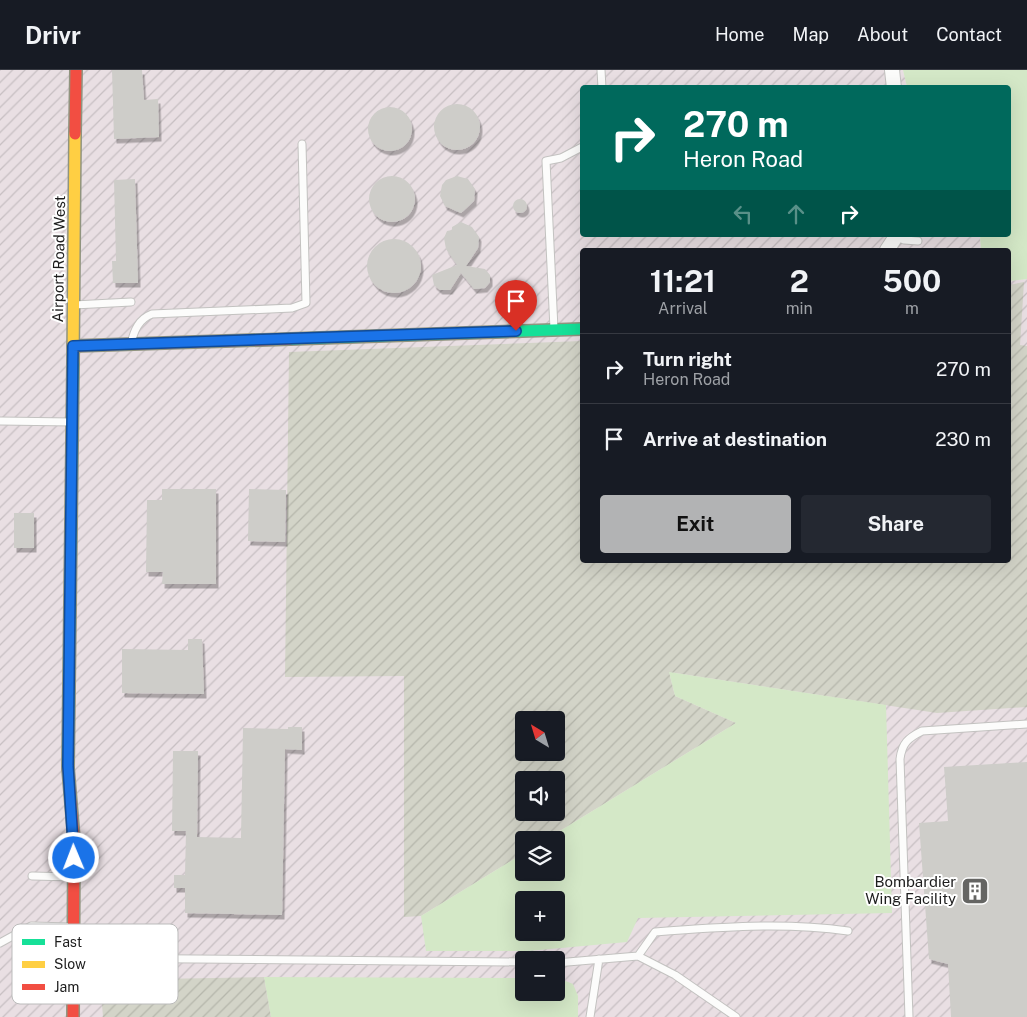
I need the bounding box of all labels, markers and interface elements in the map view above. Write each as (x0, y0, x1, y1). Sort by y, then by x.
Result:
text: Drivr (25, 21, 81, 49)
text: Home (715, 24, 765, 45)
text: Map (793, 24, 829, 45)
text: About (857, 24, 908, 45)
text: Contact (936, 24, 1002, 45)
text: 270 m (683, 104, 789, 145)
icon: right (600, 105, 665, 170)
text: Heron Road (683, 146, 803, 172)
street label: Airport Road West (49, 195, 68, 323)
icon: left (729, 200, 757, 228)
icon: ahead (782, 200, 810, 228)
icon: right (835, 200, 863, 228)
text: 11:21 (650, 263, 716, 299)
text: 2 (790, 263, 809, 299)
text: 500 (882, 263, 941, 299)
pin (495, 280, 537, 331)
icon: arrive (502, 287, 530, 315)
text: Arrival (658, 299, 708, 318)
text: min (786, 299, 813, 318)
text: m (905, 299, 919, 318)
text: Turn right (643, 348, 732, 370)
icon: right (600, 355, 628, 383)
text: 270 m (936, 358, 991, 380)
text: Heron Road (643, 370, 730, 389)
icon: arrive (600, 425, 628, 453)
text: Arrive at destination (643, 428, 827, 450)
text: 230 m (935, 428, 991, 450)
button: Exit (600, 495, 791, 553)
button: Share (801, 495, 991, 553)
north arrow (515, 711, 565, 761)
map controls (515, 711, 565, 1001)
button: sound (515, 771, 565, 821)
position arrow (47, 831, 99, 883)
button: layers (515, 831, 565, 881)
place label: Bombardier Wing Facility (865, 873, 956, 907)
building icon: Bombardier Wing Facility (960, 876, 990, 906)
button: + (515, 891, 565, 941)
legend (12, 924, 178, 1004)
text: Fast (54, 934, 82, 950)
button: − (515, 951, 565, 1001)
text: Slow (54, 956, 86, 972)
text: Jam (54, 979, 79, 995)

